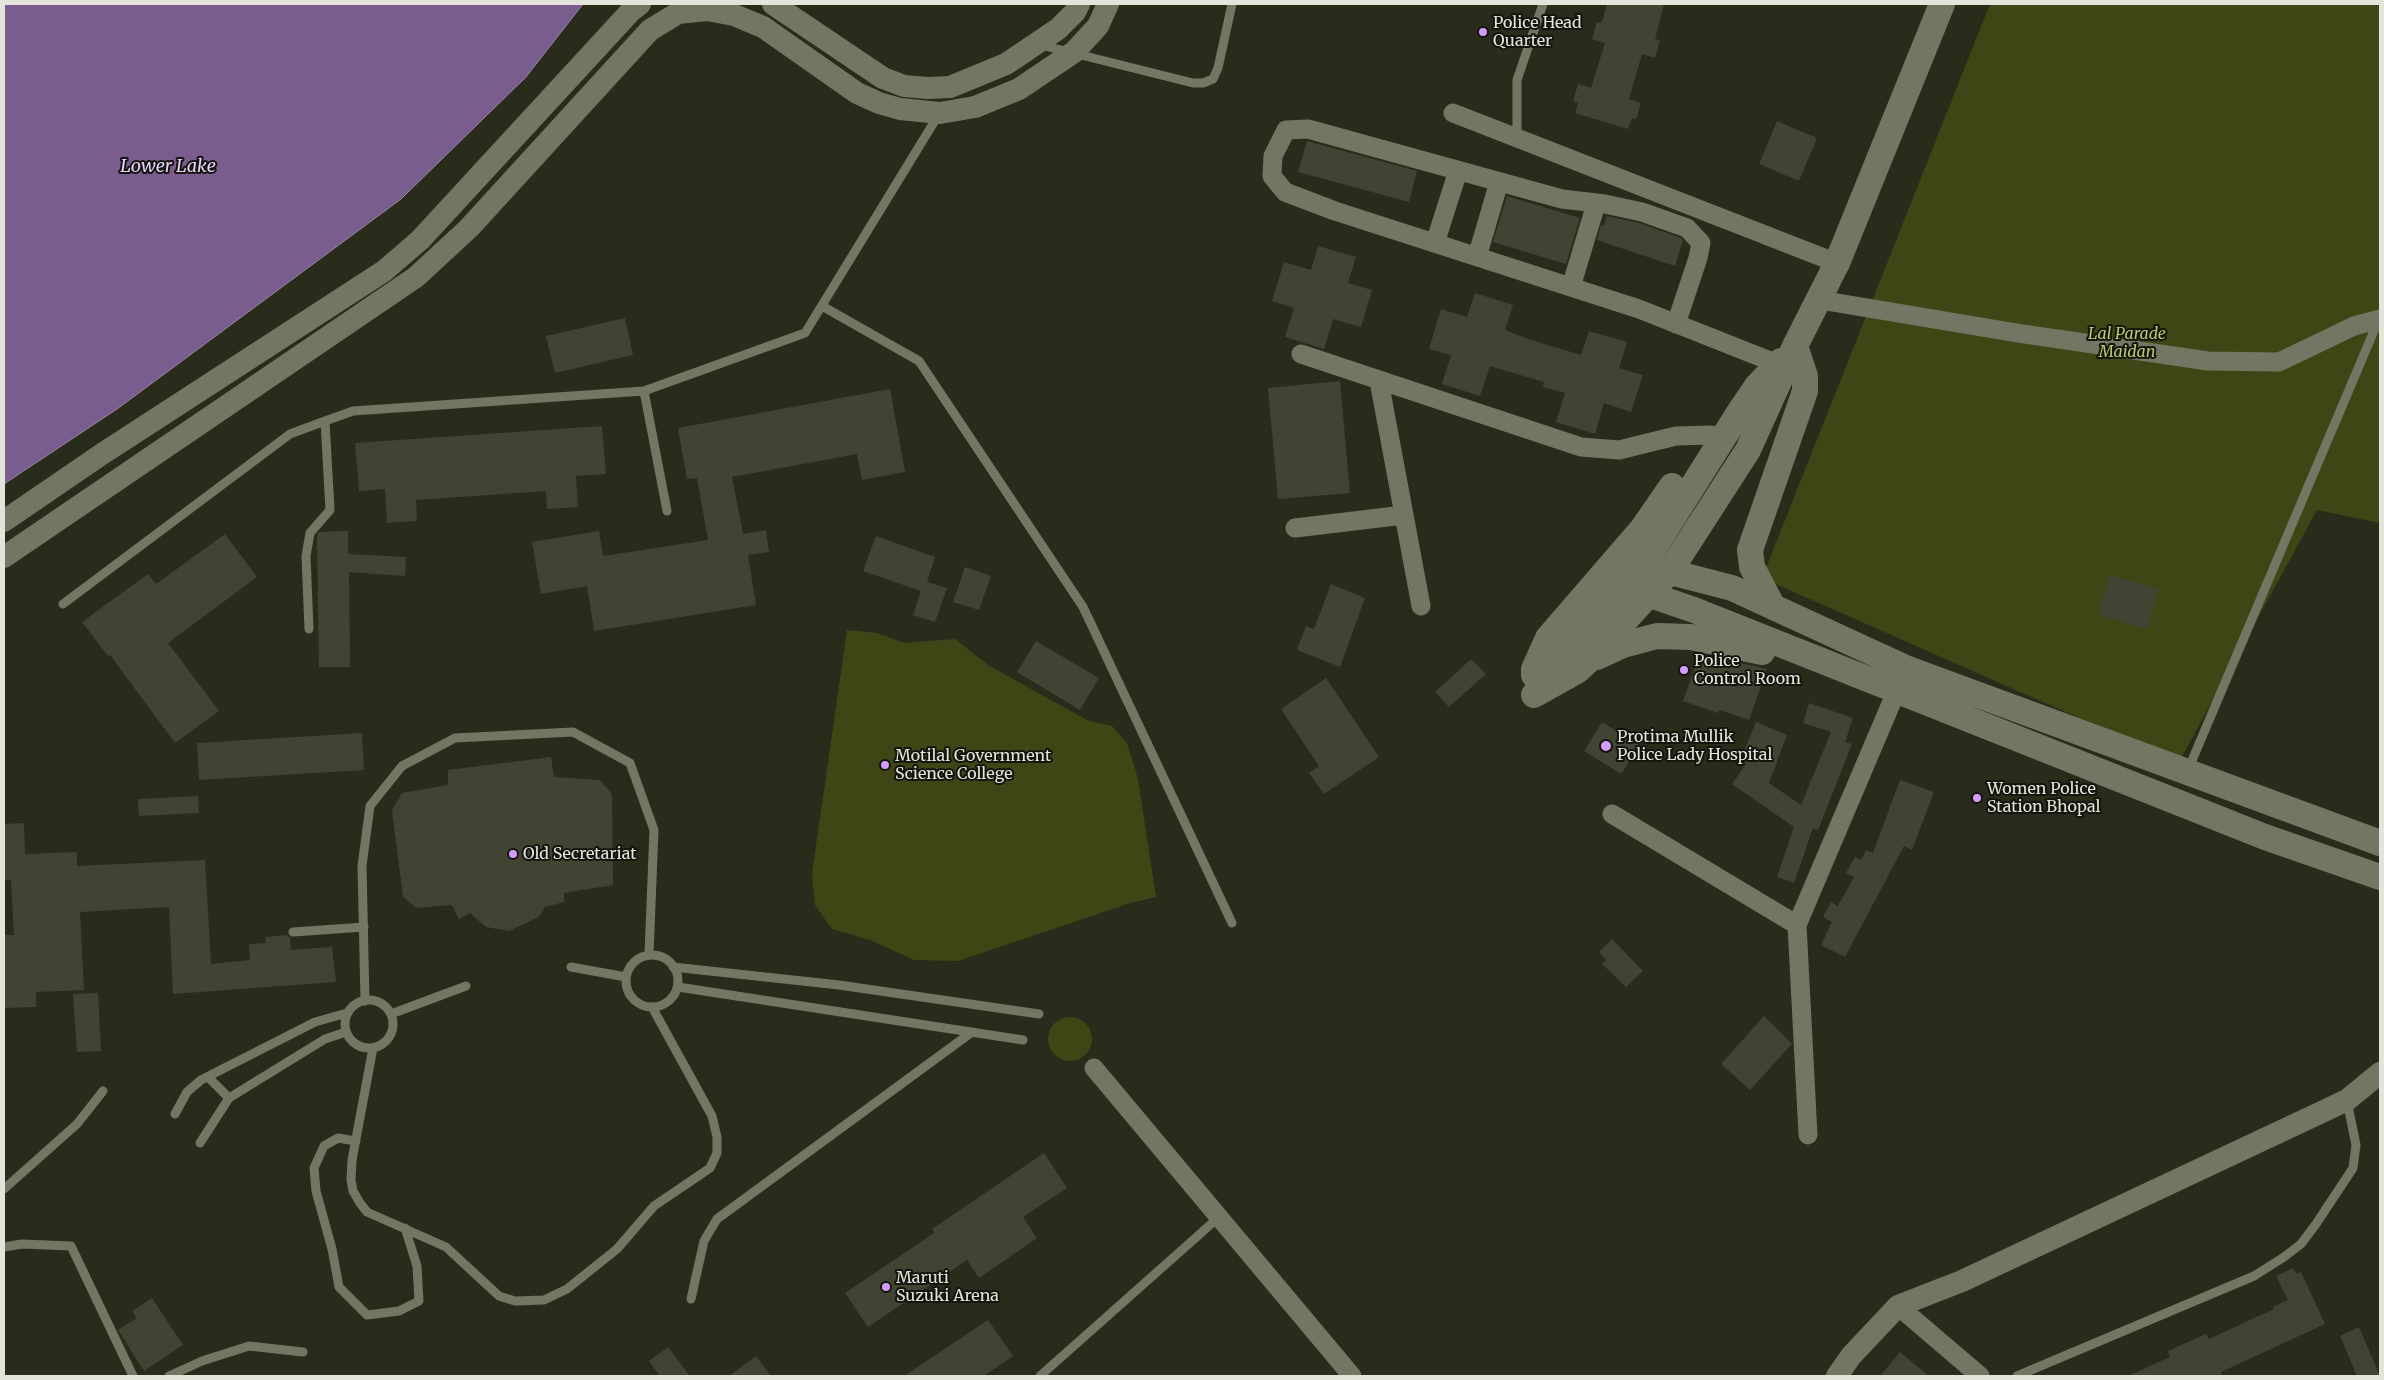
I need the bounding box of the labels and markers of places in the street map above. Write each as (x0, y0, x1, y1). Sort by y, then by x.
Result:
place label: Police Head Quarter (1493, 13, 1582, 51)
marker: Police Head Quarter (1477, 26, 1489, 38)
place label: Police Control Room (1694, 651, 1801, 689)
marker: Police Control Room (1678, 664, 1690, 676)
place label: Protima Mullik Police Lady Hospital (1617, 727, 1772, 765)
marker: Protima Mullik Police Lady Hospital (1599, 739, 1613, 753)
place label: Motilal Government Science College (895, 746, 1051, 784)
marker: Motilal Government Science College (879, 759, 891, 771)
place label: Women Police Station Bhopal (1987, 779, 2101, 817)
marker: Women Police Station Bhopal (1971, 792, 1983, 804)
place label: Old Secretariat (523, 844, 636, 864)
marker: Old Secretariat (507, 848, 519, 860)
place label: Maruti Suzuki Arena (896, 1268, 999, 1306)
marker: Maruti Suzuki Arena (880, 1281, 892, 1293)

